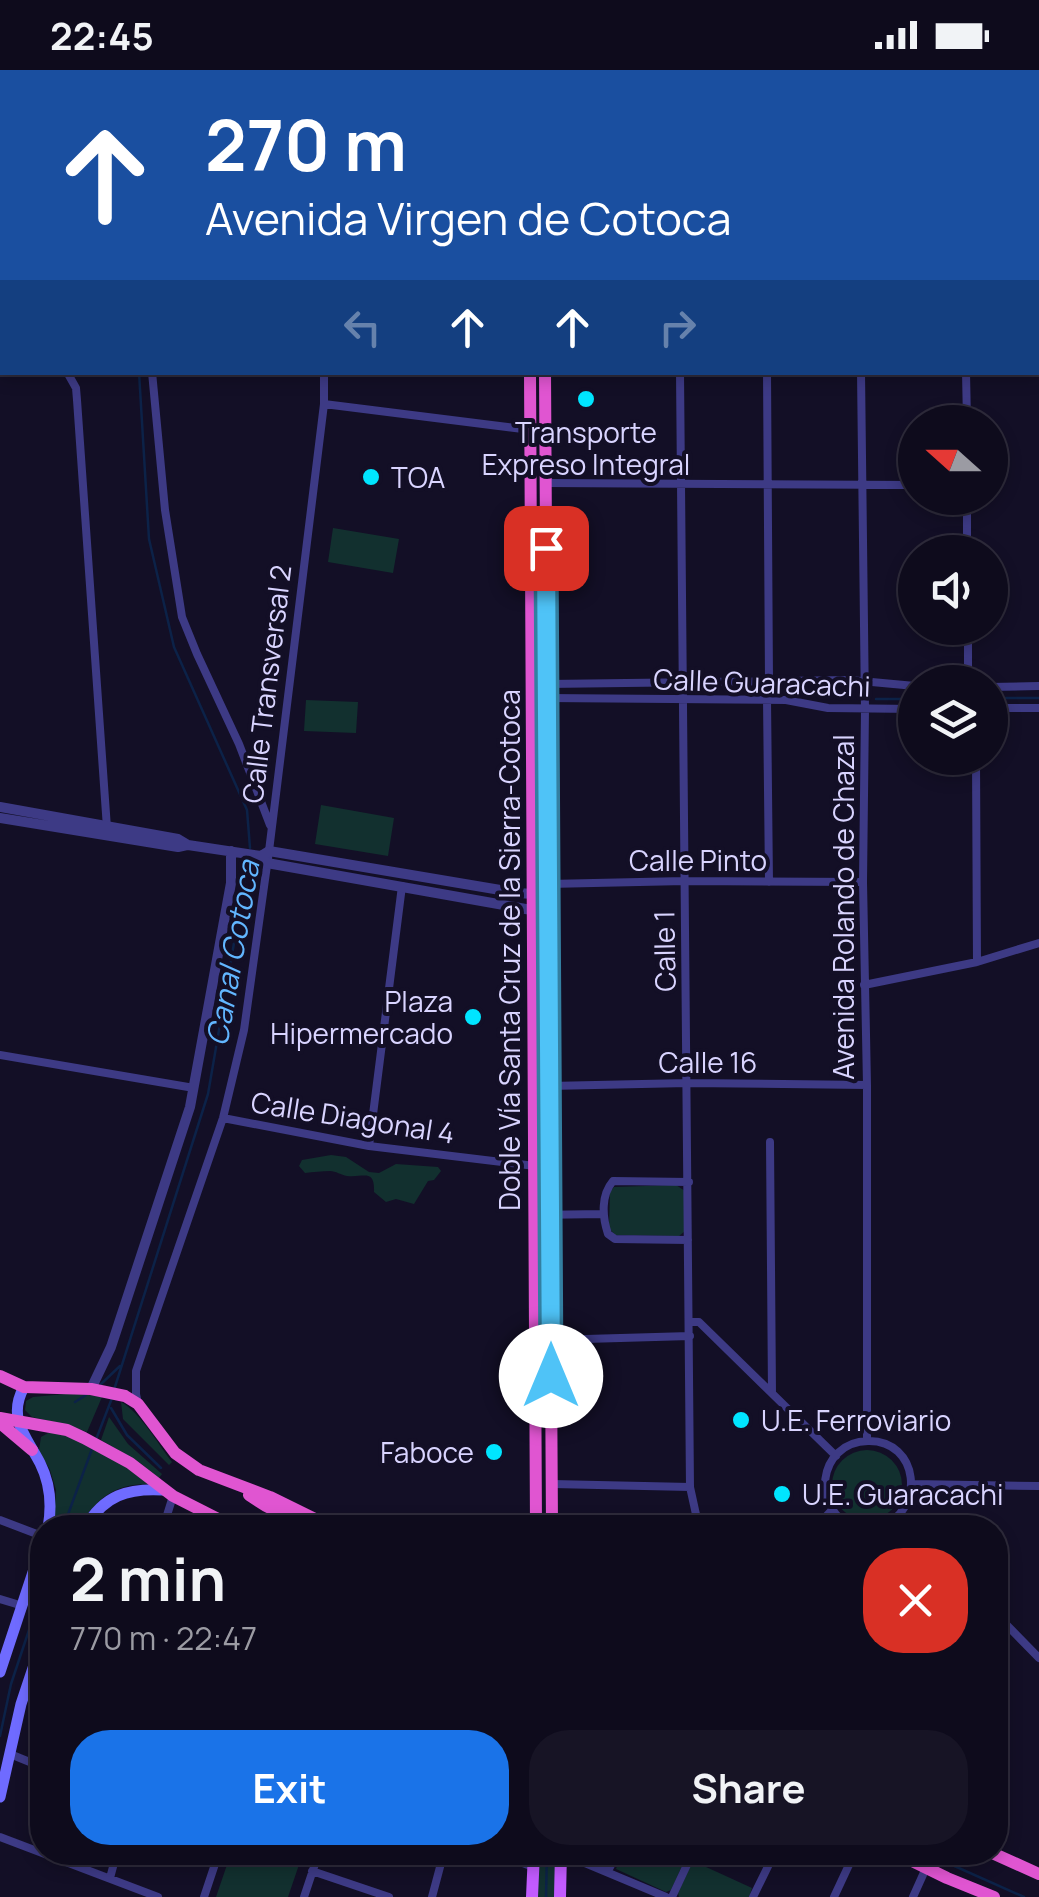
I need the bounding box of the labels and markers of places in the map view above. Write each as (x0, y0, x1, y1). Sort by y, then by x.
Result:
marker: Transporte Expreso Integral (575, 388, 597, 410)
place label: Transporte Expreso Integral (482, 413, 690, 483)
place label: TOA (391, 458, 445, 496)
marker: TOA (360, 466, 382, 488)
pin (504, 506, 589, 591)
place label: Plaza Hipermercado (270, 982, 453, 1052)
marker: Plaza Hipermercado (462, 1006, 484, 1028)
place label: U.E. Ferroviario (761, 1401, 951, 1439)
marker: U.E. Ferroviario (730, 1409, 752, 1431)
place label: Faboce (380, 1433, 474, 1471)
marker: Faboce (483, 1441, 505, 1463)
place label: U.E. Guaracachi (802, 1475, 1004, 1513)
marker: U.E. Guaracachi (771, 1483, 793, 1505)

